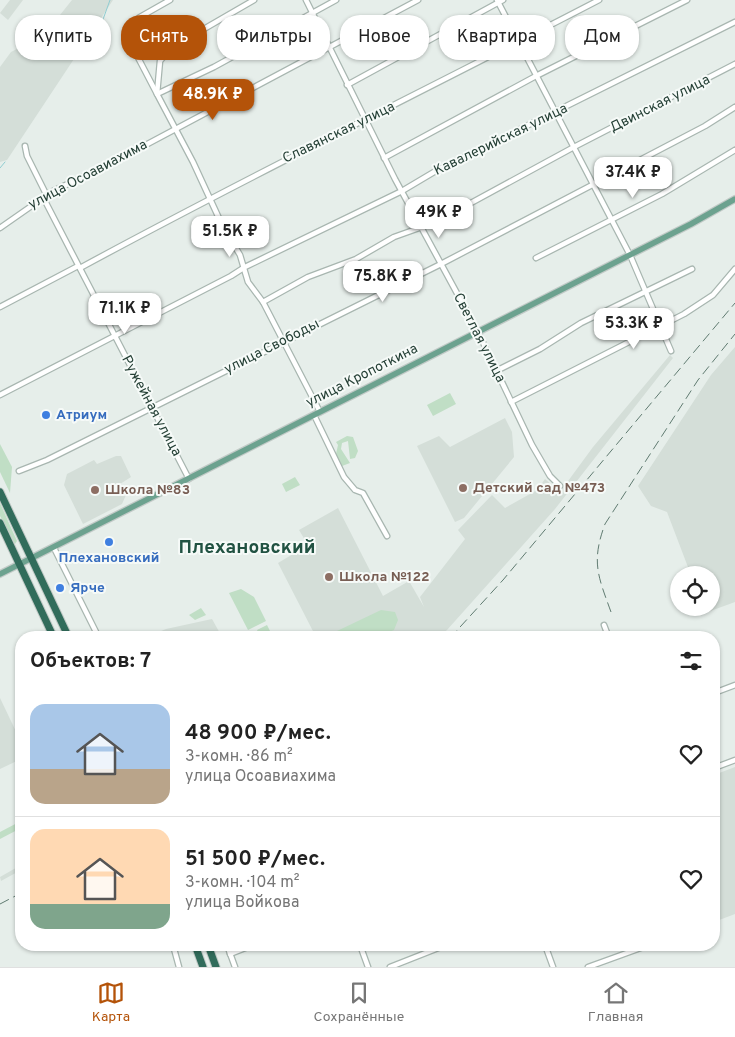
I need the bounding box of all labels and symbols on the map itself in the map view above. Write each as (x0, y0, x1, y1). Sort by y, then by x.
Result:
street label: Двинская улица (607, 71, 713, 137)
pin: 48.9K ₽ (167, 78, 259, 121)
street label: Славянская улица (280, 98, 398, 168)
street label: Кавалерийская улица (431, 100, 571, 180)
street label: улица Осоавиахима (26, 136, 150, 214)
pin: 37.4K ₽ (587, 156, 679, 199)
pin: 49K ₽ (404, 196, 474, 239)
pin: 51.5K ₽ (184, 216, 276, 258)
pin: 75.8K ₽ (337, 260, 429, 303)
street label: Светлая улица (449, 290, 509, 386)
pin: 71.1K ₽ (79, 292, 171, 335)
pin: 53.3K ₽ (588, 308, 680, 350)
street label: улица Свободы (222, 316, 322, 378)
street label: улица Кропоткина (303, 340, 421, 412)
street label: Ружейная улица (117, 353, 185, 459)
place label: Атриум (56, 407, 107, 424)
marker: Атриум (40, 409, 52, 421)
place label: Детский сад №473 (473, 480, 605, 497)
place label: Школа №83 (105, 482, 190, 499)
marker: Детский сад №473 (457, 482, 469, 494)
marker: Школа №83 (89, 484, 101, 496)
marker: Плехановский (103, 536, 115, 548)
district label: Плехановский (179, 536, 315, 560)
place label: Плехановский (59, 550, 159, 567)
place label: Школа №122 (339, 569, 430, 586)
marker: Школа №122 (323, 571, 335, 583)
place label: Ярче (70, 580, 105, 597)
marker: Ярче (54, 582, 66, 594)

